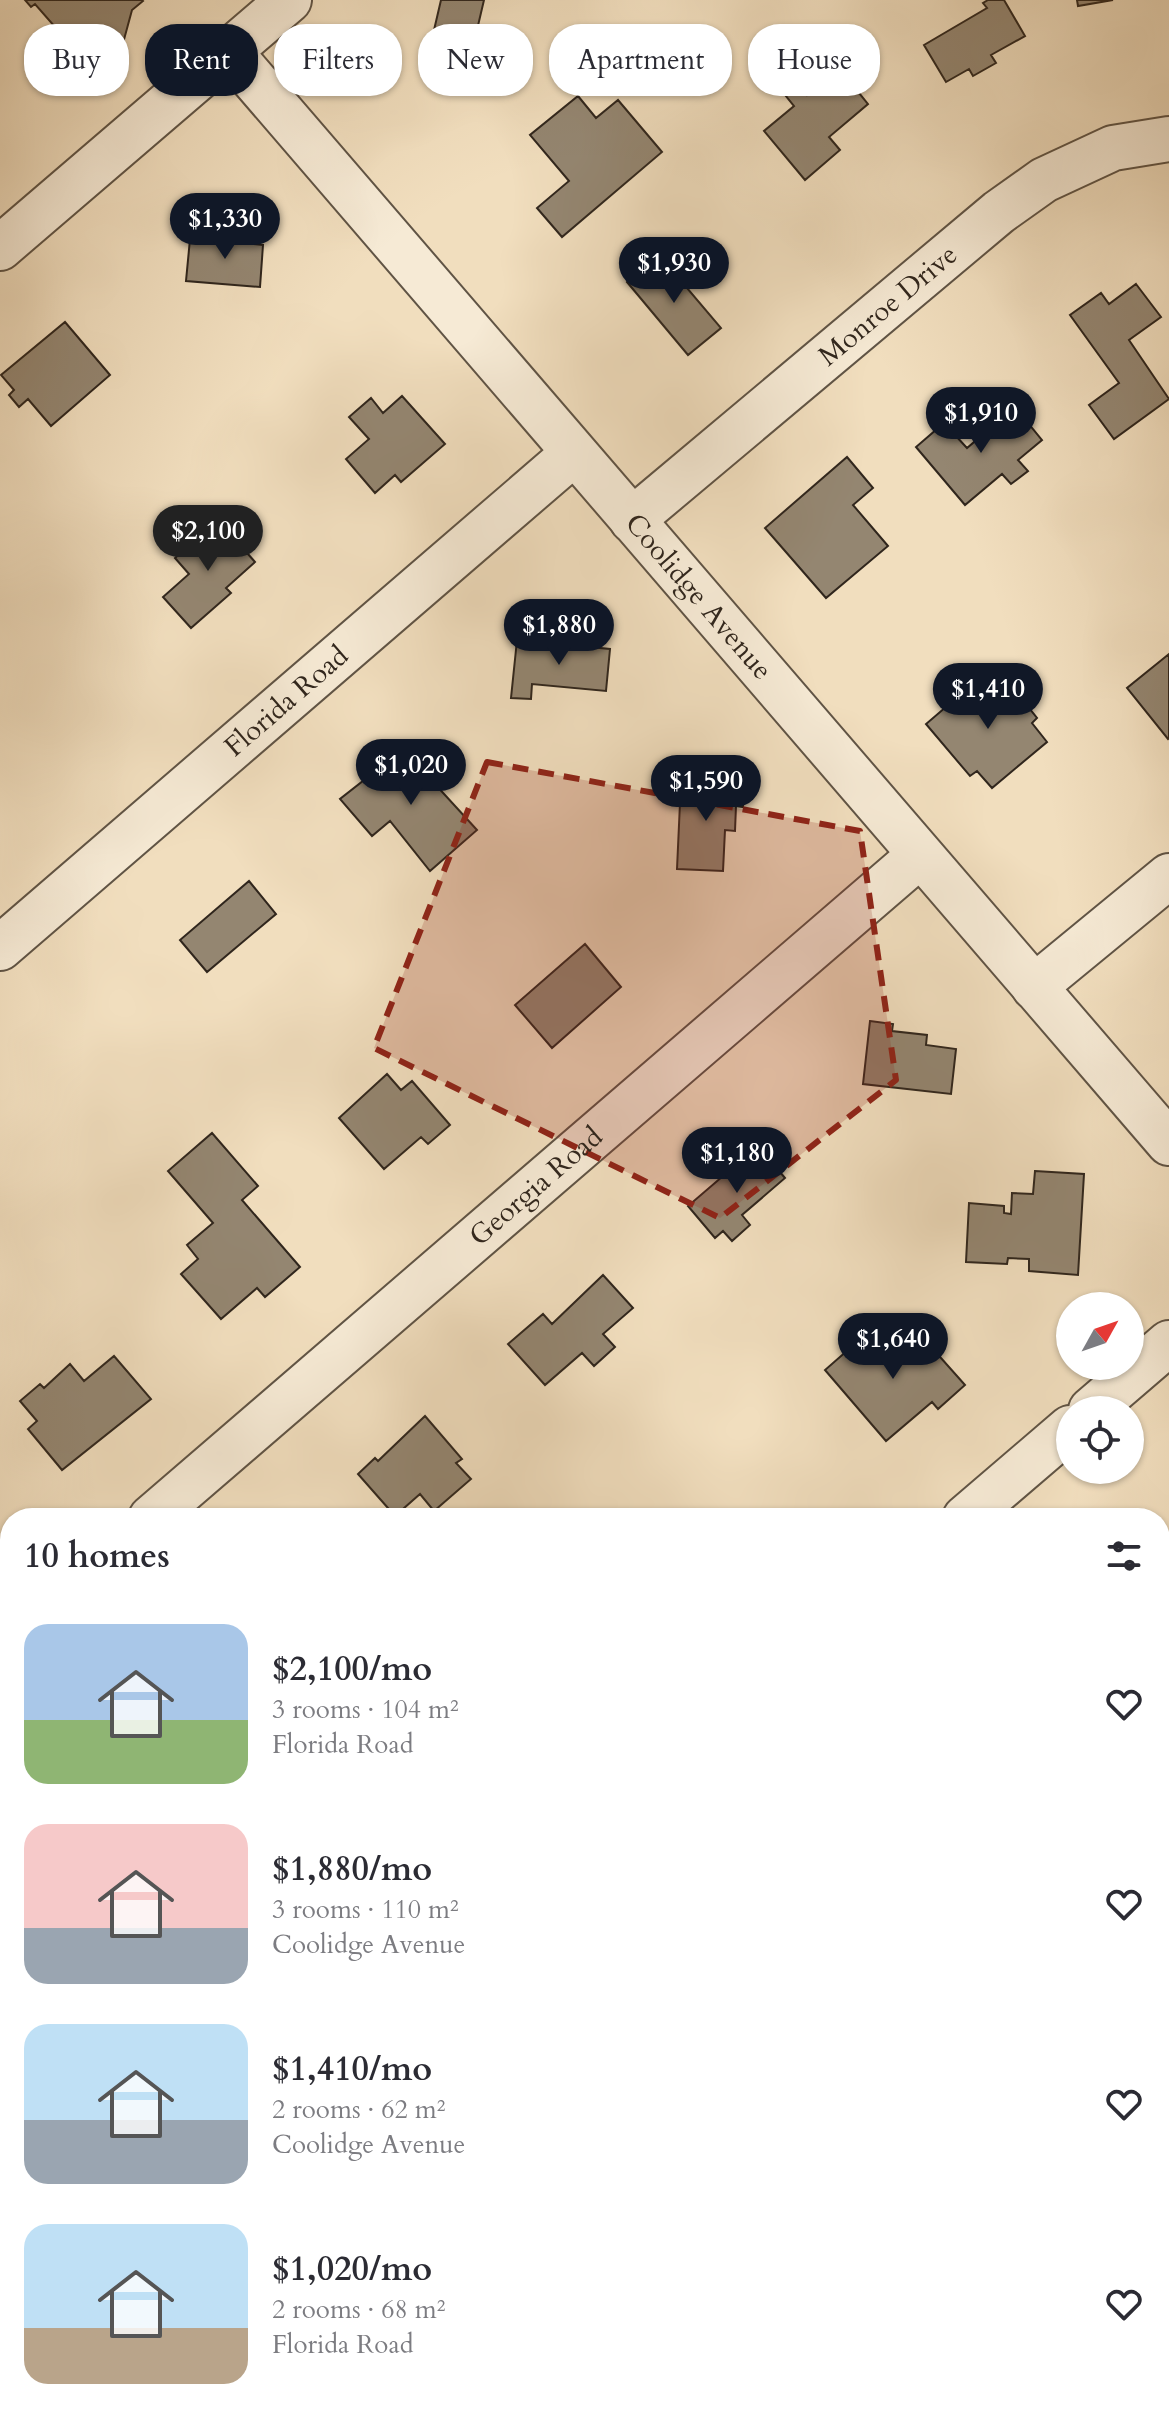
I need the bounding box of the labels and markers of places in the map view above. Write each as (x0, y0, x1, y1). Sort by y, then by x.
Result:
pin: $1,330 (160, 193, 290, 261)
pin: $1,930 (609, 237, 739, 305)
pin: $1,910 (916, 387, 1046, 455)
pin: $2,100 (143, 505, 273, 573)
pin: $1,880 (494, 599, 624, 667)
pin: $1,410 (923, 663, 1053, 731)
pin: $1,020 (346, 739, 476, 807)
pin: $1,590 (641, 755, 771, 823)
pin: $1,180 (672, 1127, 802, 1195)
pin: $1,640 (828, 1313, 958, 1381)

